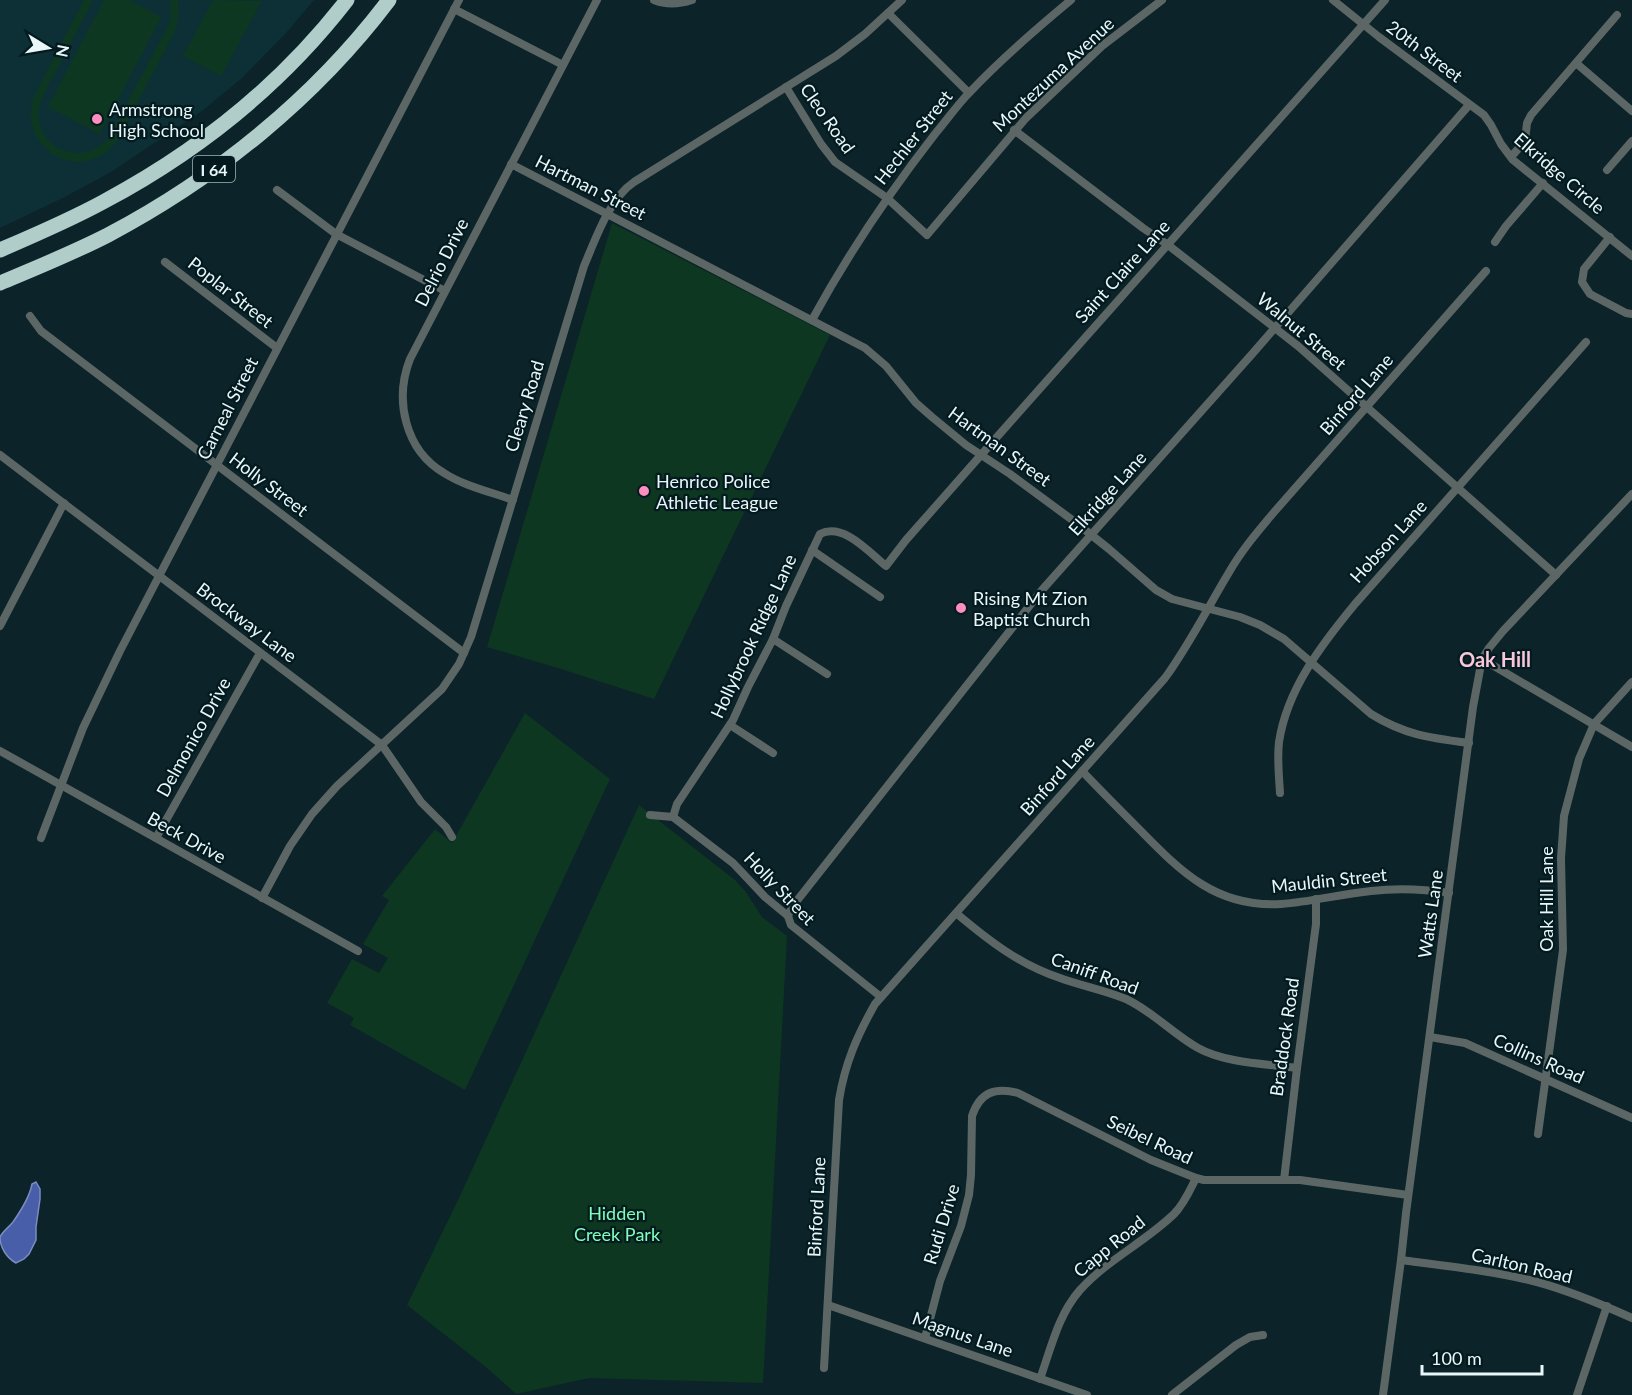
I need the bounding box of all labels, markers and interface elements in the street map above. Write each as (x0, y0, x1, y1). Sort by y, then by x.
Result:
street label: Montezuma Avenue (988, 12, 1118, 136)
street label: 20th Street (1383, 15, 1468, 87)
north arrow (18, 18, 78, 78)
text: N (53, 43, 74, 59)
street label: Cleo Road (796, 79, 860, 157)
street label: Hechler Street (869, 85, 957, 189)
place label: Armstrong High School (109, 98, 204, 141)
marker: Armstrong High School (90, 112, 104, 126)
street label: Elkridge Circle (1510, 128, 1610, 218)
street label: Hartman Street (532, 150, 650, 225)
road number: I 64 (193, 156, 235, 182)
street label: Delrio Drive (409, 214, 473, 310)
street label: Saint Claire Lane (1070, 215, 1174, 327)
street label: Poplar Street (184, 252, 278, 332)
street label: Walnut Street (1253, 287, 1351, 375)
street label: Binford Lane (1315, 349, 1397, 439)
street label: Carneal Street (192, 353, 263, 463)
street label: Cleary Road (500, 358, 548, 454)
street label: Hartman Street (944, 401, 1056, 491)
street label: Elkridge Lane (1063, 446, 1151, 540)
street label: Holly Street (225, 447, 313, 521)
place label: Henrico Police Athletic League (656, 470, 778, 513)
marker: Henrico Police Athletic League (637, 484, 651, 498)
street label: Hobson Lane (1345, 495, 1431, 587)
street label: Hollybrook Ridge Lane (705, 550, 801, 722)
street label: Brockway Lane (193, 577, 301, 667)
place label: Rising Mt Zion Baptist Church (973, 587, 1090, 630)
marker: Rising Mt Zion Baptist Church (954, 601, 968, 615)
district label: Oak Hill (1459, 647, 1531, 671)
street label: Delmonico Drive (151, 674, 235, 800)
street label: Binford Lane (1015, 730, 1099, 820)
street label: Beck Drive (144, 806, 230, 868)
street label: Oak Hill Lane (1535, 846, 1557, 952)
street label: Holly Street (740, 847, 821, 929)
street label: Mauldin Street (1270, 863, 1388, 897)
street label: Watts Lane (1413, 868, 1447, 960)
street label: Caniff Road (1048, 947, 1142, 999)
street label: Braddock Road (1265, 976, 1303, 1098)
street label: Collins Road (1490, 1028, 1588, 1088)
street label: Seibel Road (1104, 1110, 1196, 1168)
street label: Binford Lane (802, 1156, 830, 1258)
street label: Rudi Drive (918, 1181, 964, 1267)
park label: Hidden Creek Park (574, 1202, 661, 1245)
street label: Capp Road (1069, 1210, 1149, 1282)
street label: Carlton Road (1469, 1243, 1575, 1287)
street label: Magnus Lane (910, 1307, 1016, 1361)
scale bar (1422, 1338, 1542, 1376)
text: 100 m (1431, 1347, 1482, 1369)

